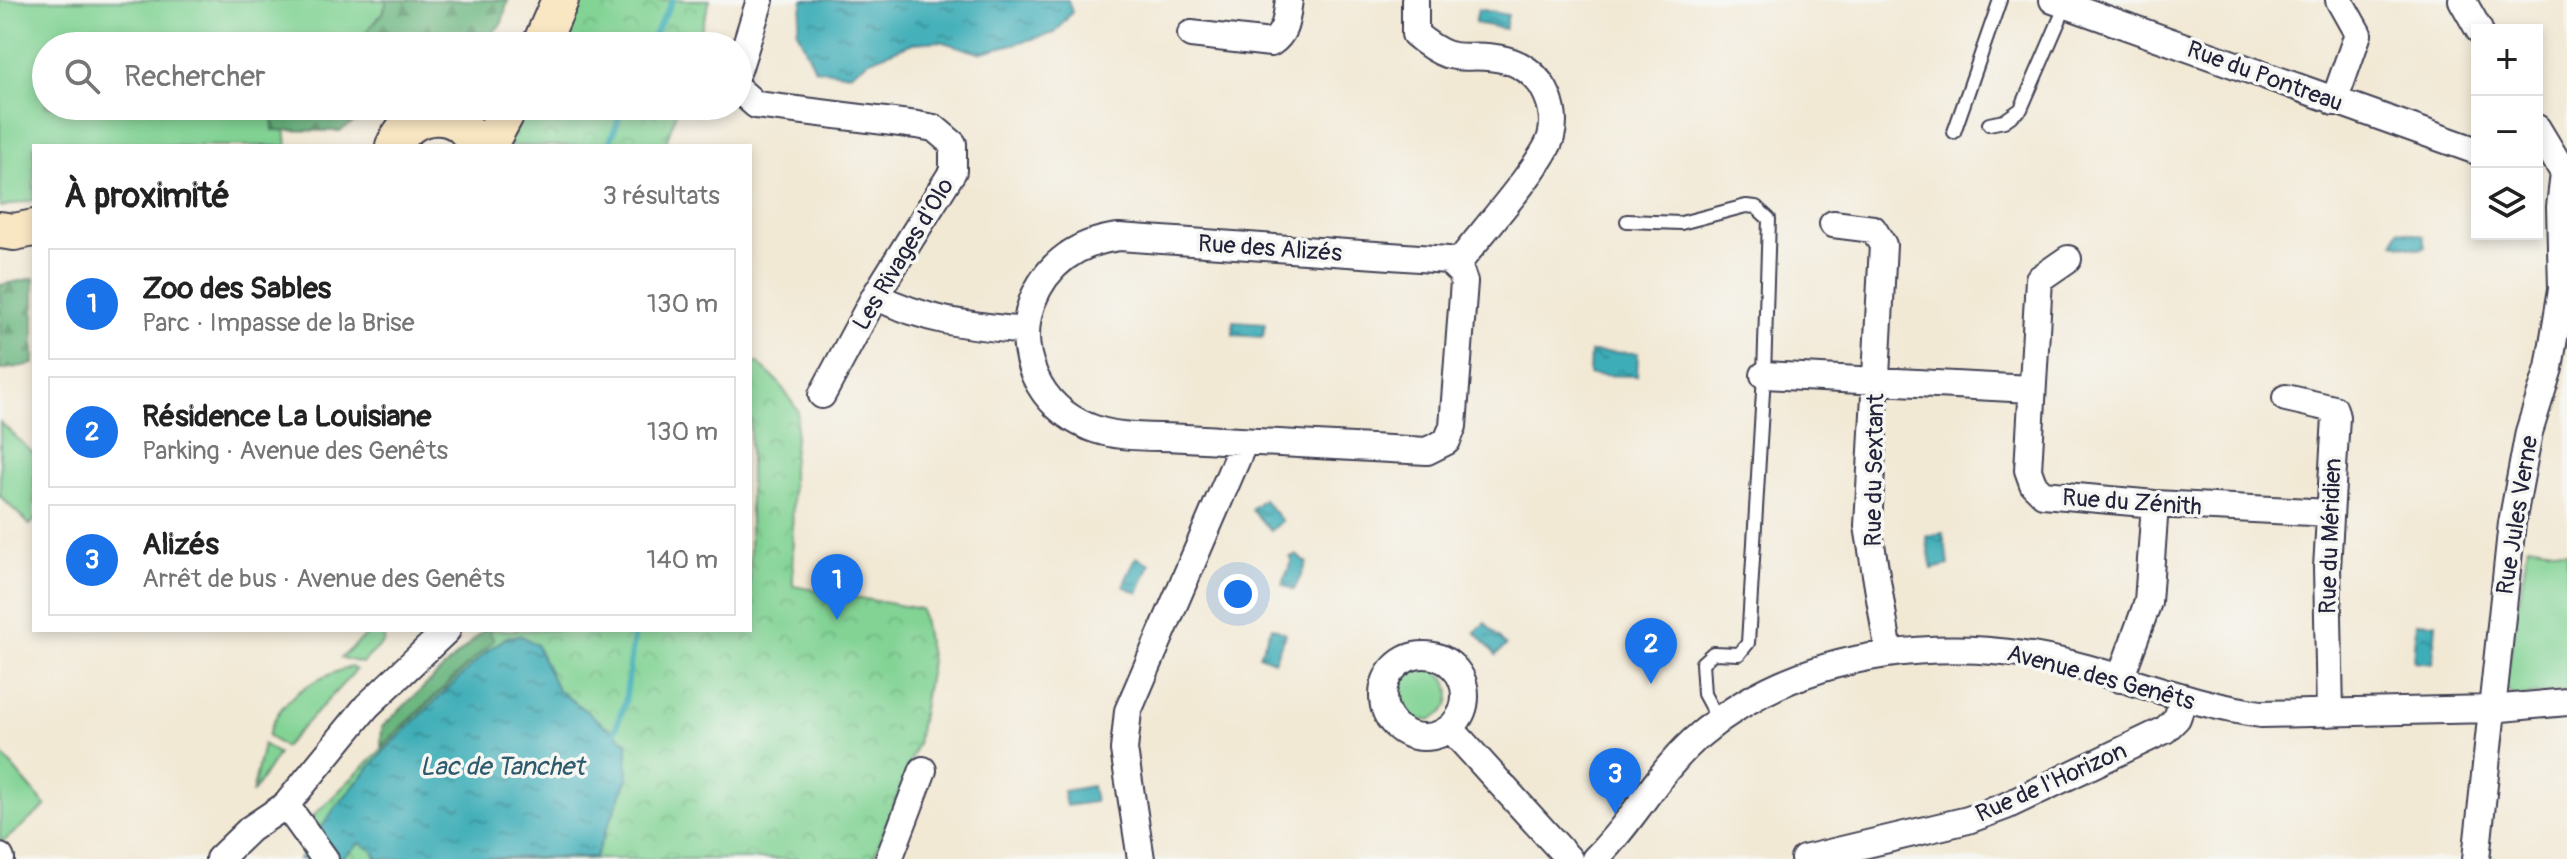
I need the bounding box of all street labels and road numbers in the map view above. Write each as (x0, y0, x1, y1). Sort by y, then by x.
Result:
street label: Rue du Pontreau (2183, 35, 2347, 118)
street label: Les Rivages d'Olo (847, 173, 960, 336)
street label: Rue des Alizés (1197, 229, 1343, 268)
street label: Rue du Sextant (1859, 393, 1890, 547)
street label: Rue Jules Verne (2491, 434, 2544, 596)
street label: Rue du Méridien (2313, 458, 2348, 614)
street label: Rue du Zénith (2061, 483, 2203, 522)
street label: Avenue des Genêts (2004, 639, 2198, 717)
street label: Rue de l'Horizon (1971, 736, 2131, 829)

